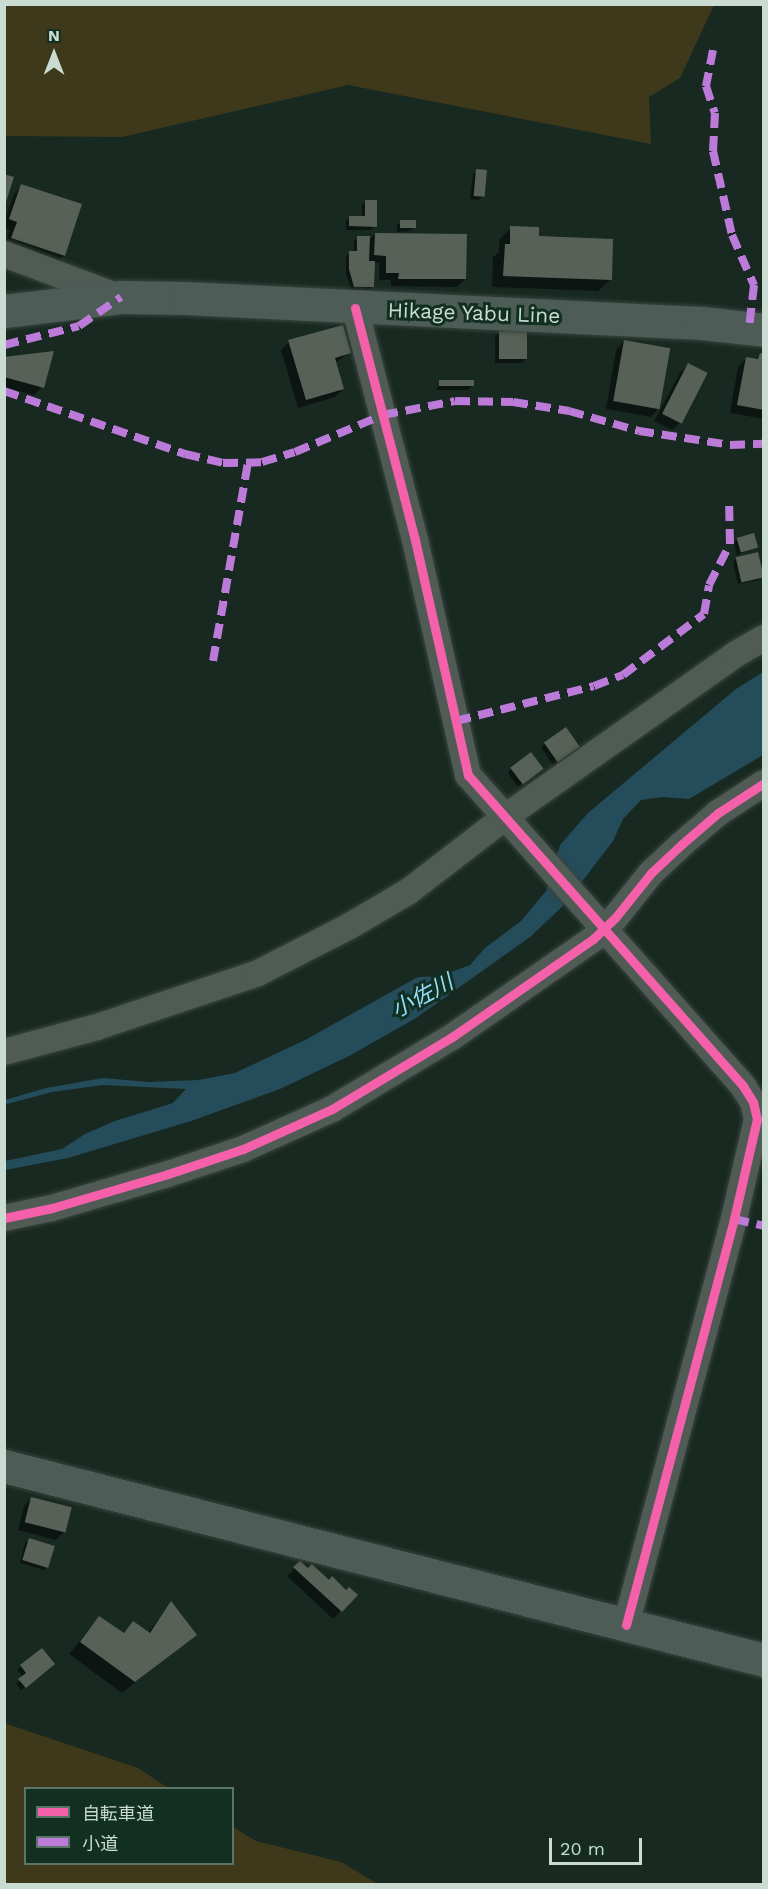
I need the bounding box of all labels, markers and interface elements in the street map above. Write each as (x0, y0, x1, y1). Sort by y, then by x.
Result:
north arrow (24, 24, 84, 84)
text: N (48, 26, 60, 45)
street label: Hikage Yabu Line (387, 297, 561, 329)
water label: 小佐川 (387, 969, 457, 1023)
legend (24, 1787, 234, 1865)
text: 自転車道 (82, 1803, 154, 1824)
scale bar (552, 1826, 645, 1864)
text: 小道 (82, 1833, 118, 1854)
text: 20 m (560, 1838, 605, 1859)

